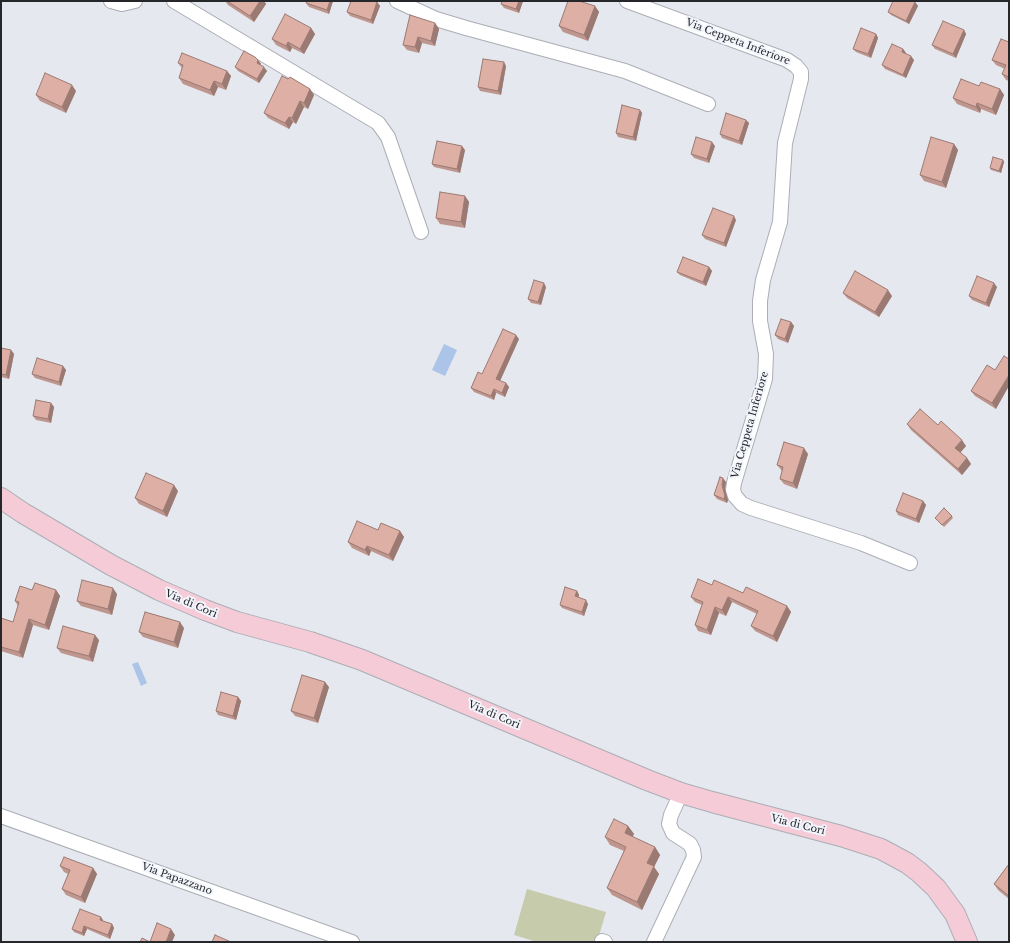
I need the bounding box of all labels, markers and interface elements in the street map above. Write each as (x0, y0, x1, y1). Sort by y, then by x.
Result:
street label: Via Ceppeta Inferiore (684, 17, 792, 67)
street label: Via Ceppeta Inferiore (729, 370, 771, 480)
street label: Via di Cori (163, 588, 219, 620)
street label: Via di Cori (466, 699, 522, 731)
street label: Via di Cori (770, 812, 826, 838)
street label: Via Papazzano (140, 861, 214, 897)

